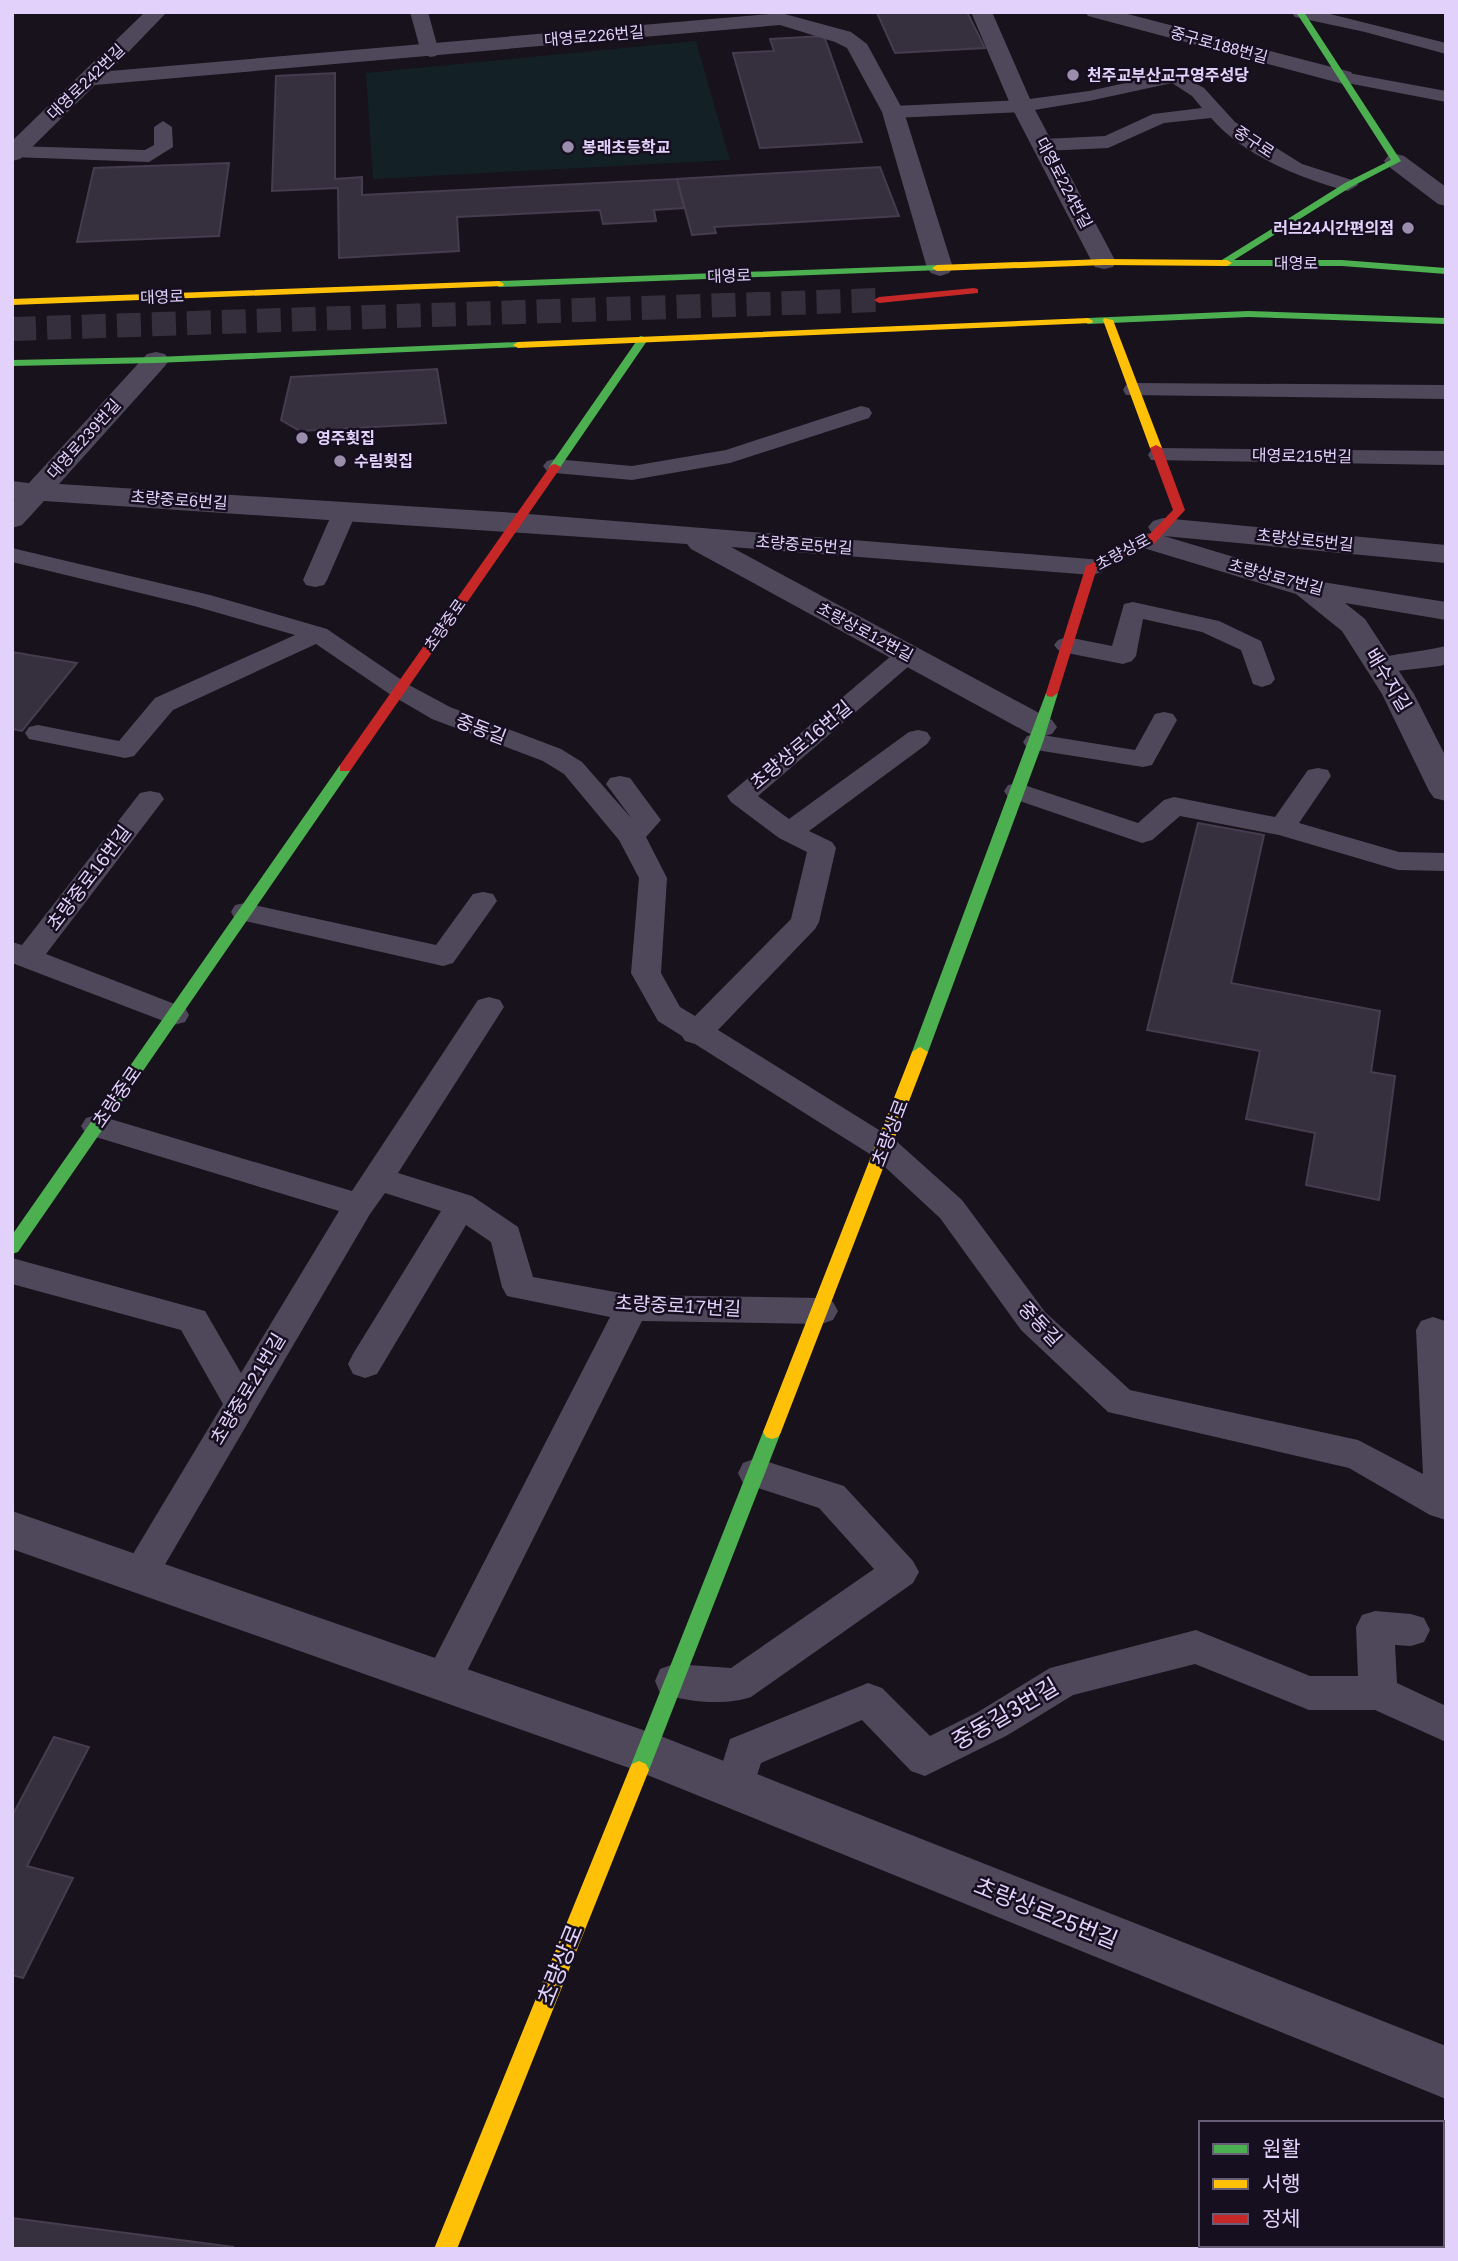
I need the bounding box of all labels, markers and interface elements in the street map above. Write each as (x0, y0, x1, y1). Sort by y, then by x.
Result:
street label: 대영로226번길 (543, 23, 645, 49)
street label: 중구로188번길 (1168, 24, 1270, 66)
street label: 대영로242번길 (44, 41, 128, 123)
place label: 천주교부산교구영주성당 (1087, 66, 1249, 84)
marker: 천주교부산교구영주성당 (1065, 67, 1081, 83)
street label: 중구로 (1231, 123, 1277, 161)
street label: 대영로224번길 (1033, 135, 1095, 231)
place label: 봉래초등학교 (582, 138, 671, 156)
marker: 봉래초등학교 (560, 139, 576, 155)
place label: 러브24시간편의점 (1273, 220, 1394, 237)
marker: 러브24시간편의점 (1400, 220, 1416, 236)
street label: 대영로 (1274, 255, 1318, 272)
street label: 대영로 (707, 267, 752, 285)
street label: 대영로 (140, 288, 185, 306)
street label: 대영로239번길 (44, 396, 124, 482)
place label: 영주횟집 (316, 429, 375, 447)
marker: 영주횟집 (294, 430, 310, 446)
street label: 대영로215번길 (1252, 447, 1352, 465)
place label: 수림횟집 (354, 452, 413, 470)
marker: 수림횟집 (332, 453, 348, 469)
street label: 초량중로6번길 (130, 488, 228, 512)
street label: 초량상로5번길 (1256, 526, 1354, 554)
street label: 초량상로 (1093, 531, 1153, 573)
street label: 초량중로5번길 (755, 533, 853, 557)
street label: 초량상로7번길 (1227, 556, 1325, 598)
street label: 초량중로 (421, 596, 469, 654)
street label: 초량상로12번길 (814, 600, 916, 664)
street label: 배수지길 (1361, 645, 1415, 715)
street label: 초량상로16번길 (746, 696, 856, 794)
street label: 중동길 (453, 710, 509, 748)
street label: 초량중로16번길 (43, 821, 135, 935)
street label: 초량중로 (88, 1062, 146, 1132)
street label: 초량상로 (868, 1097, 912, 1169)
street label: 초량중로17번길 (615, 1292, 741, 1320)
street label: 중동길 (1014, 1298, 1066, 1350)
street label: 초량중로21번길 (207, 1330, 289, 1448)
street label: 중동길3번길 (947, 1673, 1063, 1755)
street label: 초량상로25번길 (970, 1872, 1122, 1954)
street label: 초량상로 (532, 1921, 588, 2009)
legend (1199, 2121, 1444, 2247)
text: 원활 (1262, 2137, 1301, 2160)
text: 서행 (1262, 2172, 1301, 2195)
text: 정체 (1262, 2207, 1301, 2230)

